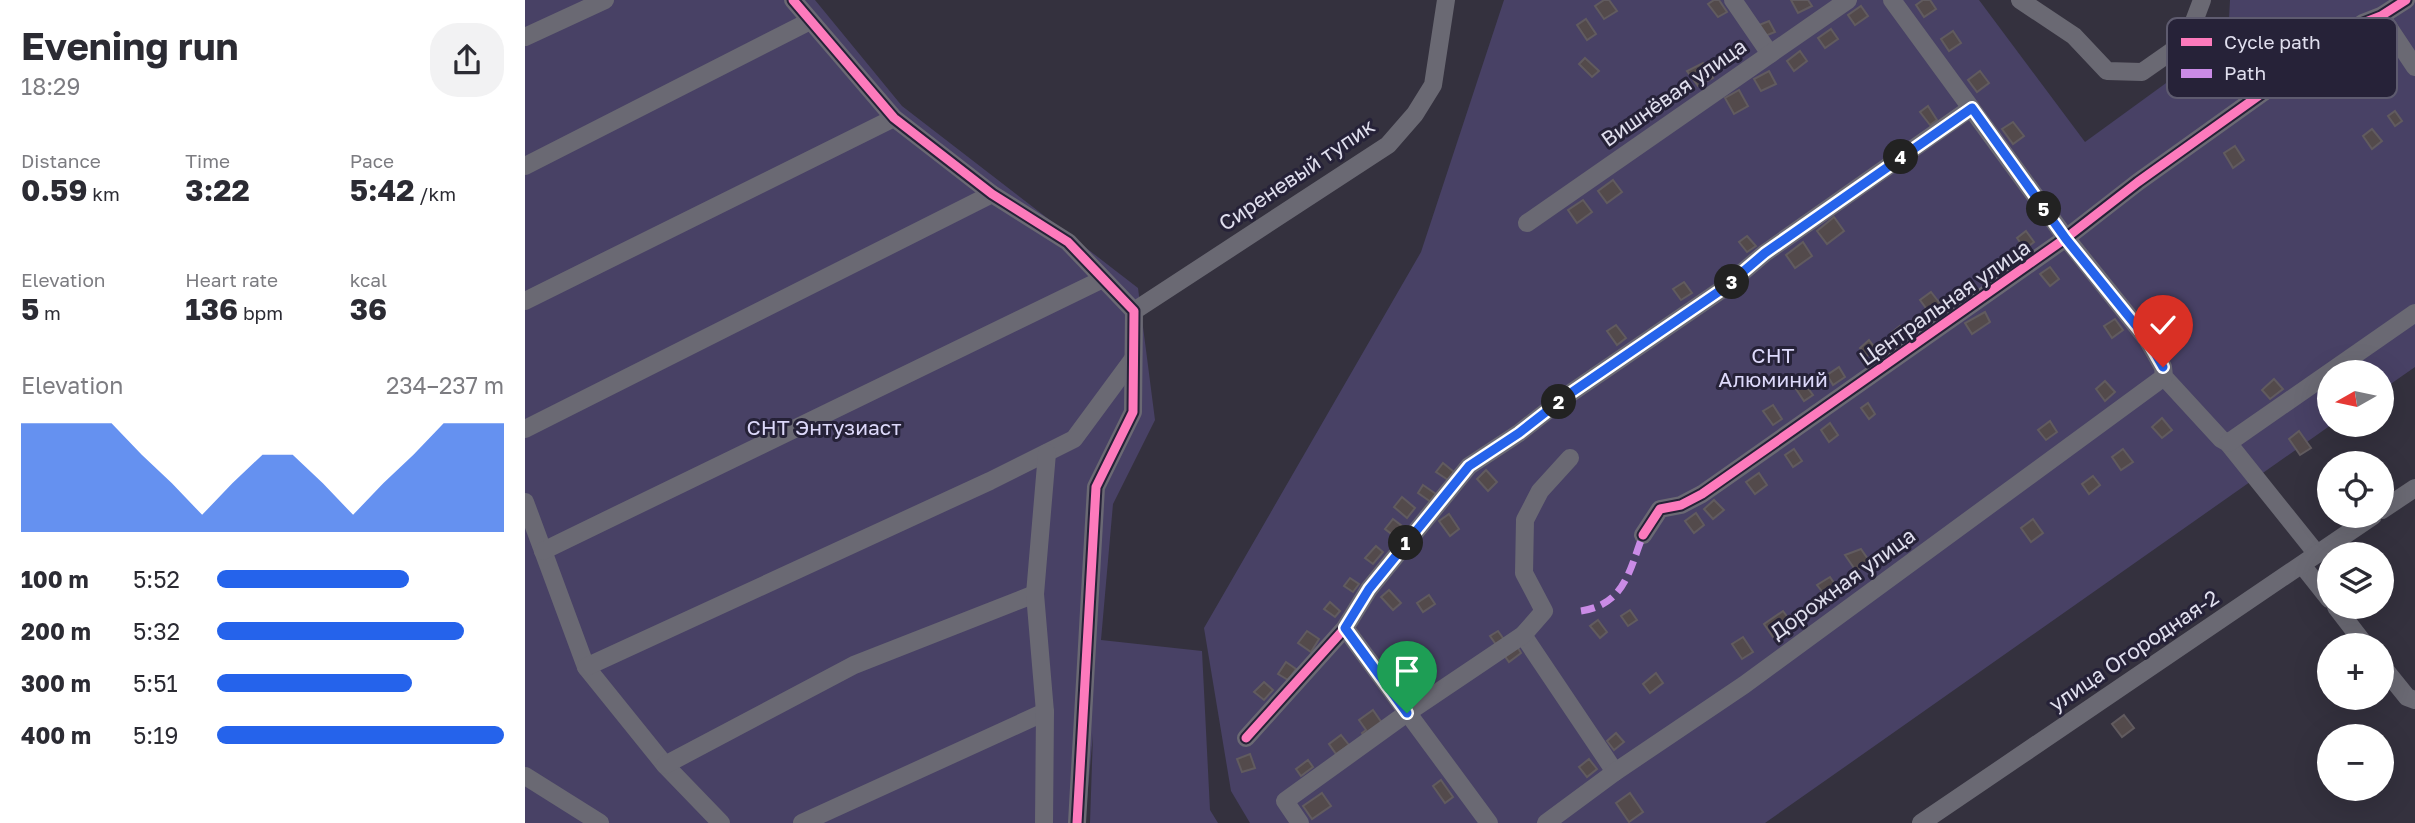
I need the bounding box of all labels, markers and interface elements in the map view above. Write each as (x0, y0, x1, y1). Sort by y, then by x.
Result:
legend (2167, 18, 2397, 98)
text: Evening run (21, 23, 239, 68)
button: share (430, 23, 504, 97)
text: Cycle path (2224, 30, 2321, 53)
street label: Вишнёвая улица (1596, 32, 1751, 152)
text: Path (2224, 61, 2266, 84)
text: 18:29 (21, 72, 80, 100)
street label: Сиреневый тупик (1214, 112, 1379, 236)
pin: 4 (1883, 140, 1919, 174)
text: 4 (1895, 145, 1906, 168)
text: Distance (21, 149, 101, 172)
text: Time (185, 149, 230, 172)
text: Pace (350, 149, 394, 172)
text: 0.59 (21, 172, 87, 208)
text: 3:22 (185, 172, 250, 208)
text: 5:42 (350, 172, 415, 208)
text: km (87, 182, 120, 205)
text: /km (415, 182, 456, 205)
pin: 5 (2027, 192, 2061, 227)
text: 5 (2038, 197, 2049, 220)
street label: Центральная улица (1854, 233, 2035, 371)
pin: 3 (1715, 264, 1749, 300)
text: Elevation (21, 268, 106, 291)
text: Heart rate (185, 268, 278, 291)
text: kcal (350, 268, 387, 291)
text: 3 (1726, 270, 1737, 293)
text: 5 (21, 291, 39, 327)
text: 136 (185, 291, 238, 327)
text: 36 (350, 291, 387, 327)
pin (2133, 295, 2193, 367)
text: m (39, 301, 61, 324)
text: bpm (238, 301, 283, 324)
icon: check (2144, 306, 2182, 344)
park label: СНТ Алюминий (1718, 342, 1828, 392)
north arrow (2317, 360, 2394, 438)
map controls (2317, 360, 2394, 801)
text: Elevation (21, 371, 123, 399)
text: 234–237 m (386, 371, 504, 399)
pin: 2 (1541, 384, 1577, 420)
text: 2 (1553, 390, 1564, 413)
park label: СНТ Энтузиаст (746, 414, 902, 440)
button: locate (2317, 451, 2394, 528)
street label: Дорожная улица (1765, 522, 1920, 645)
pin: 1 (1389, 526, 1423, 560)
text: 1 (1401, 531, 1410, 554)
button: layers (2317, 542, 2394, 619)
text: 100 m (21, 565, 89, 593)
text: 5:52 (133, 565, 180, 593)
street label: улица Огородная-2 (2044, 584, 2223, 717)
text: 200 m (21, 617, 91, 645)
text: 5:32 (133, 617, 180, 645)
button: + (2317, 633, 2394, 710)
pin (1377, 641, 1437, 713)
icon: arrive (1388, 652, 1426, 690)
text: 300 m (21, 669, 91, 697)
text: 5:51 (133, 669, 178, 697)
text: 400 m (21, 721, 91, 749)
text: 5:19 (133, 721, 178, 749)
button: − (2317, 724, 2394, 801)

